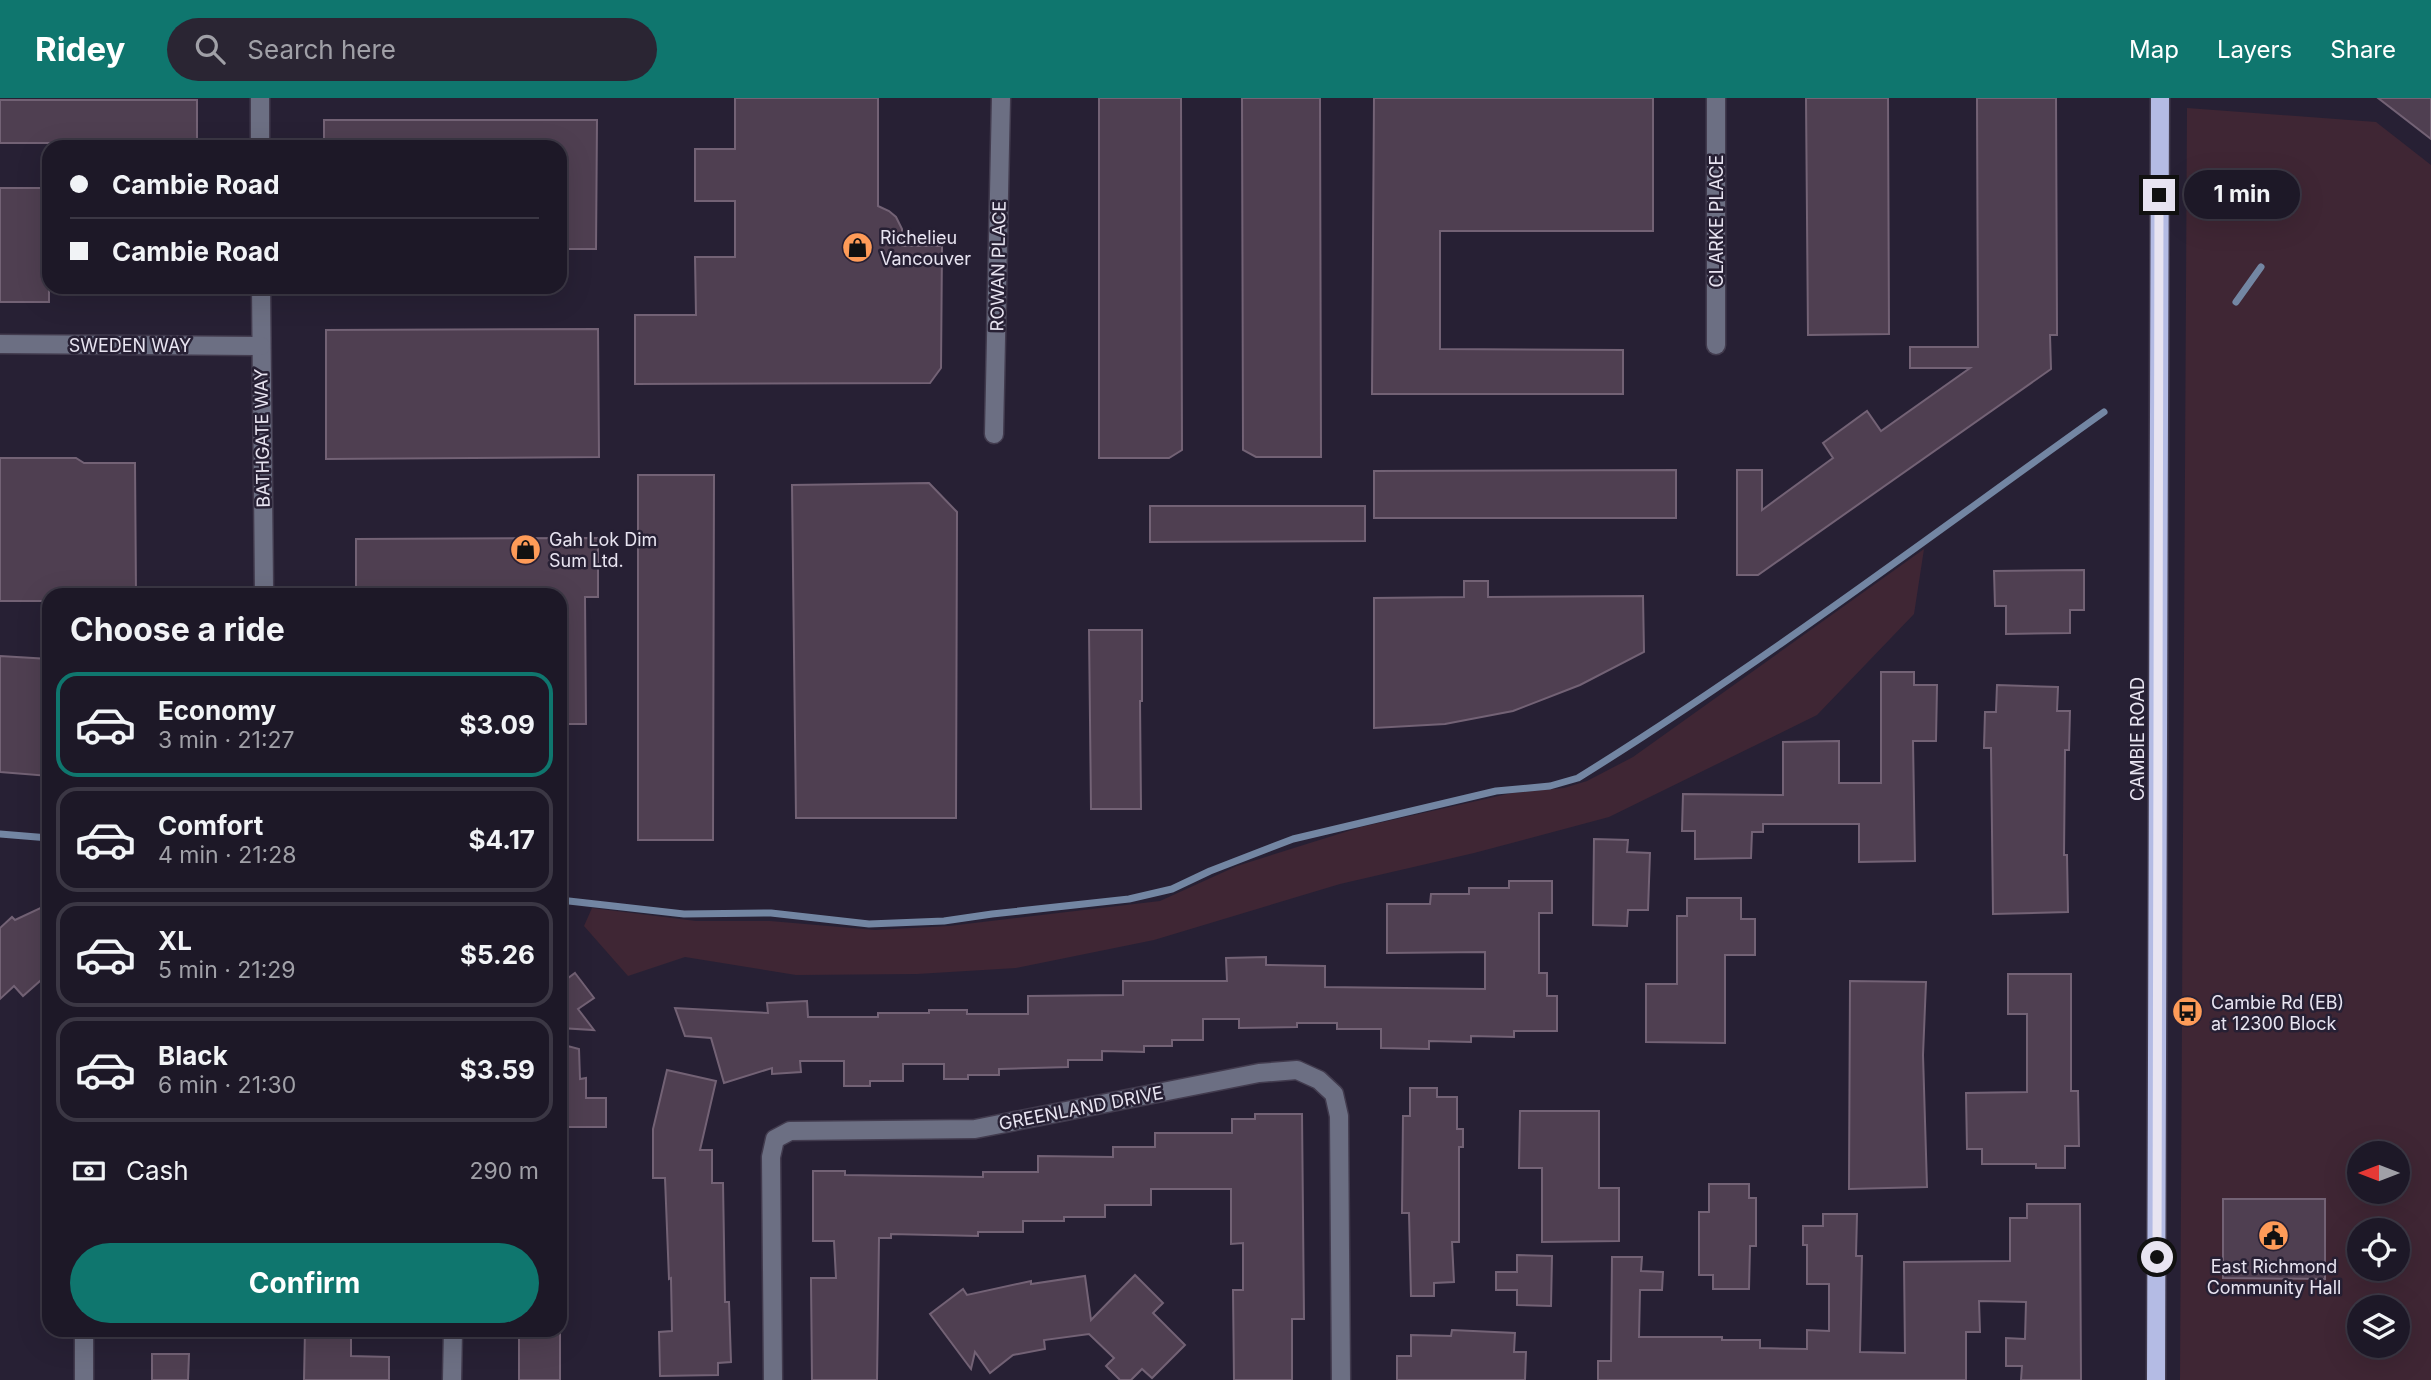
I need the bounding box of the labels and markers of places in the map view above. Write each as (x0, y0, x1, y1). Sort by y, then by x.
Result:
place label: Richelieu Vancouver (880, 227, 971, 269)
shop icon: Richelieu Vancouver (840, 230, 874, 264)
place label: Gah Lok Dim Sum Ltd. (549, 529, 657, 571)
shop icon: Gah Lok Dim Sum Ltd. (509, 532, 543, 566)
place label: Cambie Rd (EB) at 12300 Block (2211, 992, 2344, 1034)
bus stop icon: Cambie Rd (EB) at 12300 Block (2171, 995, 2205, 1029)
public building icon: East Richmond Community Hall (2257, 1219, 2291, 1253)
place label: East Richmond Community Hall (2207, 1256, 2341, 1298)

